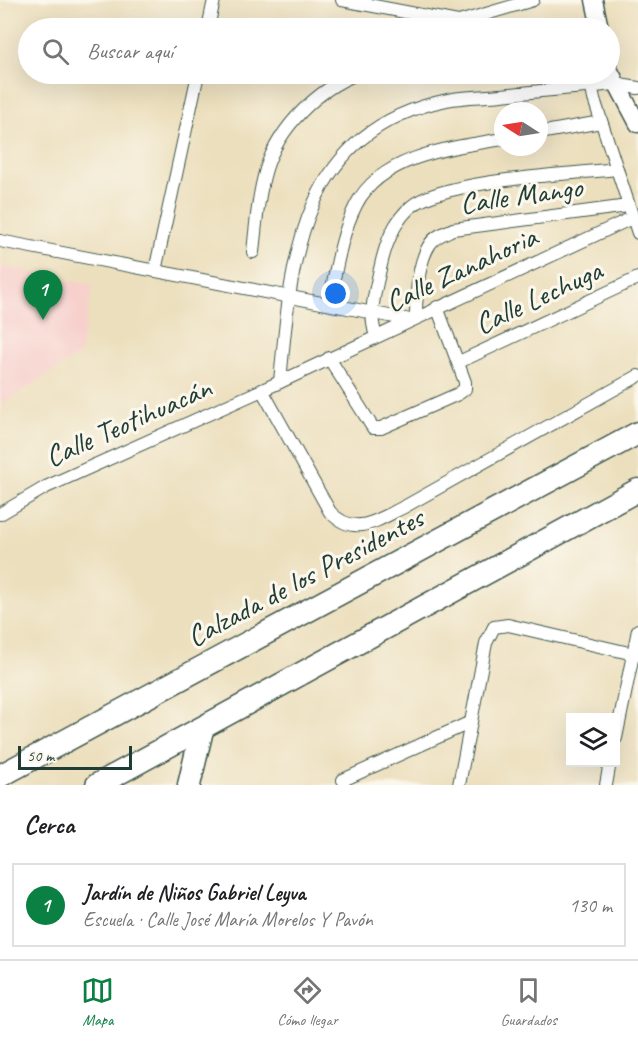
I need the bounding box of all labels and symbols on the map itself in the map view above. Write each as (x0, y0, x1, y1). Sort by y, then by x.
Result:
north arrow (494, 102, 548, 156)
street label: Calle Mango (457, 167, 586, 222)
street label: Calle Zanahoria (379, 217, 545, 321)
street label: Calle Lechuga (468, 250, 609, 343)
pin: 1 (24, 270, 63, 320)
your location (321, 279, 350, 308)
street label: Calle Teotihuacán (39, 368, 218, 476)
street label: Calzada de los Presidentes (180, 497, 432, 655)
scale bar (18, 743, 132, 770)

